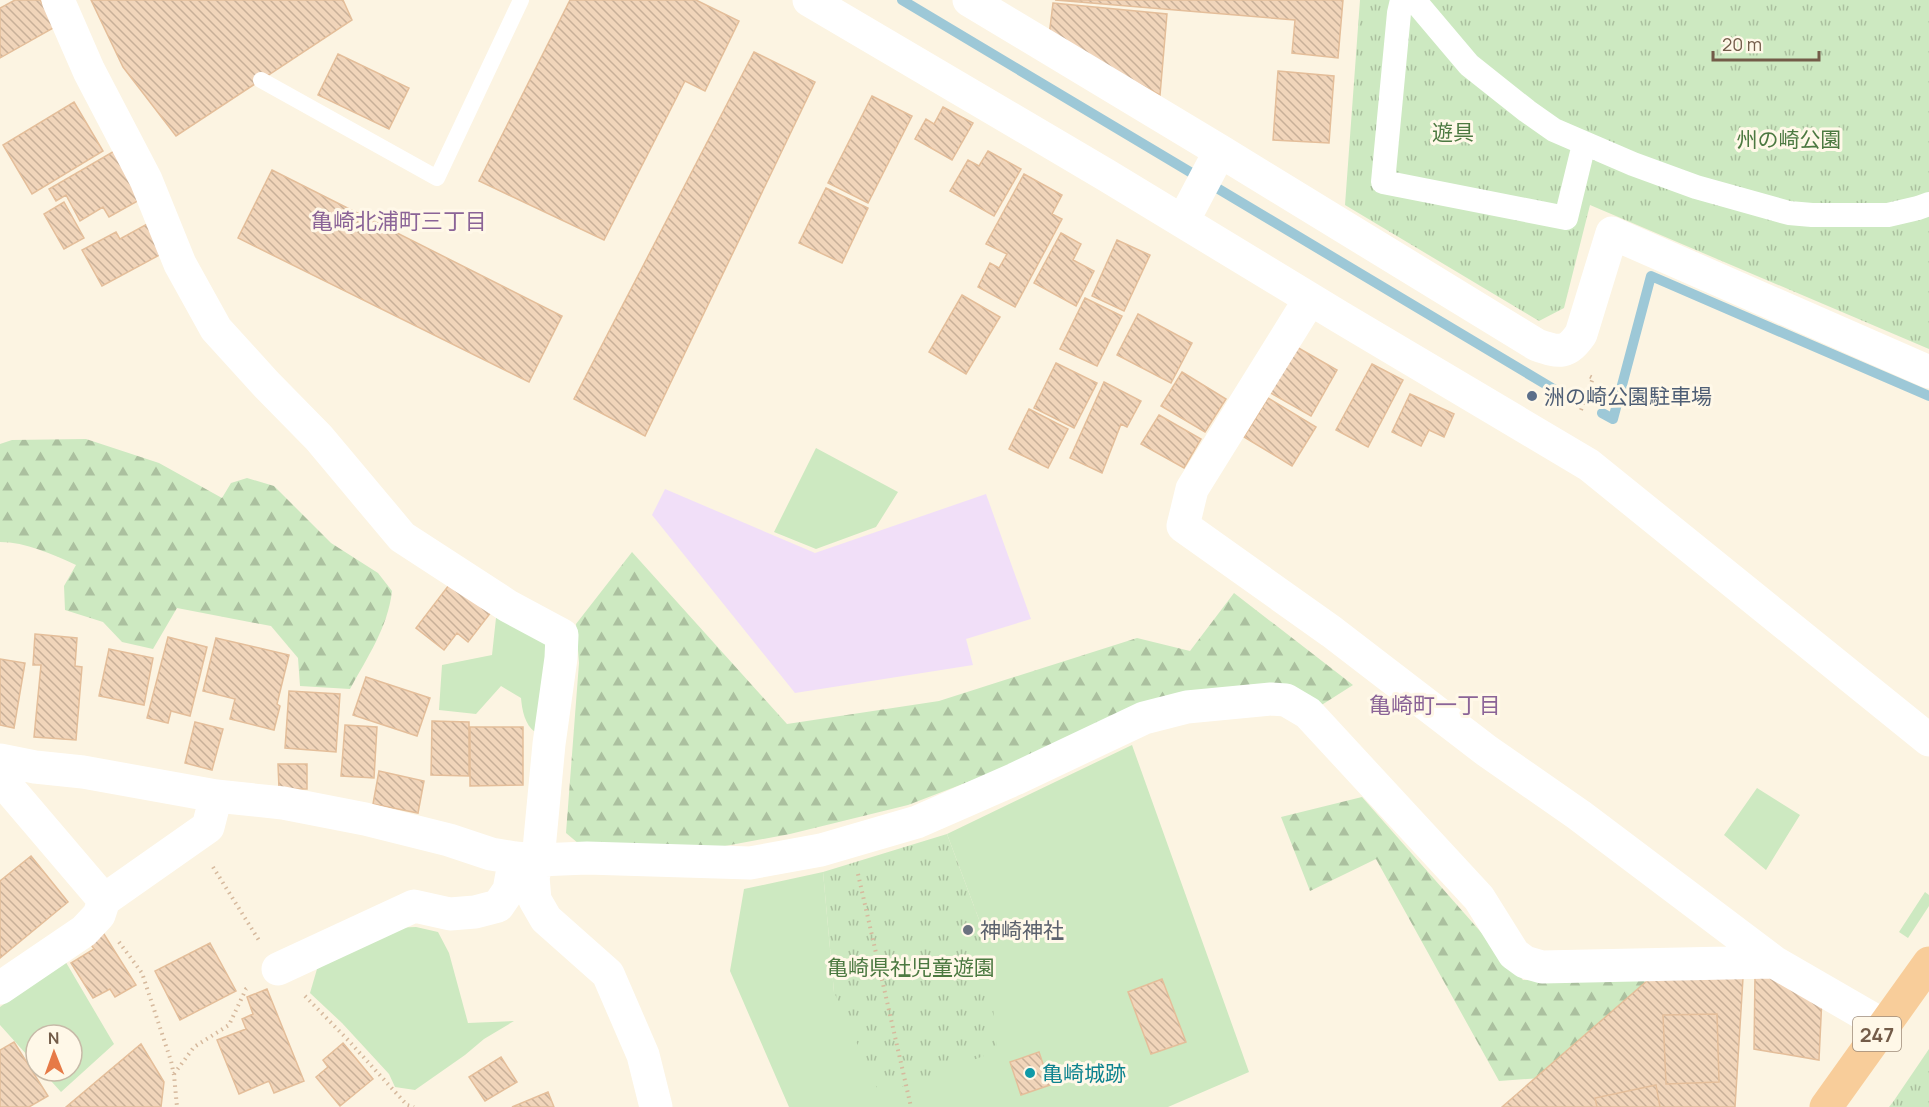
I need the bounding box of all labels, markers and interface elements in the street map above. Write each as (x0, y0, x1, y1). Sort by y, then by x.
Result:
scale bar (1713, 24, 1820, 62)
text: 20 m (1722, 32, 1762, 56)
park label: 遊具 (1432, 118, 1474, 146)
park label: 州の崎公園 (1737, 125, 1842, 153)
district label: 亀崎北浦町三丁目 (311, 206, 487, 236)
place label: 洲の崎公園駐車場 (1544, 382, 1712, 410)
marker: 洲の崎公園駐車場 (1525, 389, 1539, 403)
district label: 亀崎町一丁目 (1369, 690, 1501, 720)
place label: 神崎神社 (980, 916, 1064, 944)
marker: 神崎神社 (961, 923, 975, 937)
park label: 亀崎県社児童遊園 (827, 953, 995, 981)
road number: 247 (1853, 1017, 1901, 1051)
north arrow (24, 1023, 84, 1083)
text: N (48, 1027, 60, 1049)
place label: 亀崎城跡 (1042, 1059, 1126, 1087)
marker: 亀崎城跡 (1023, 1066, 1037, 1080)

